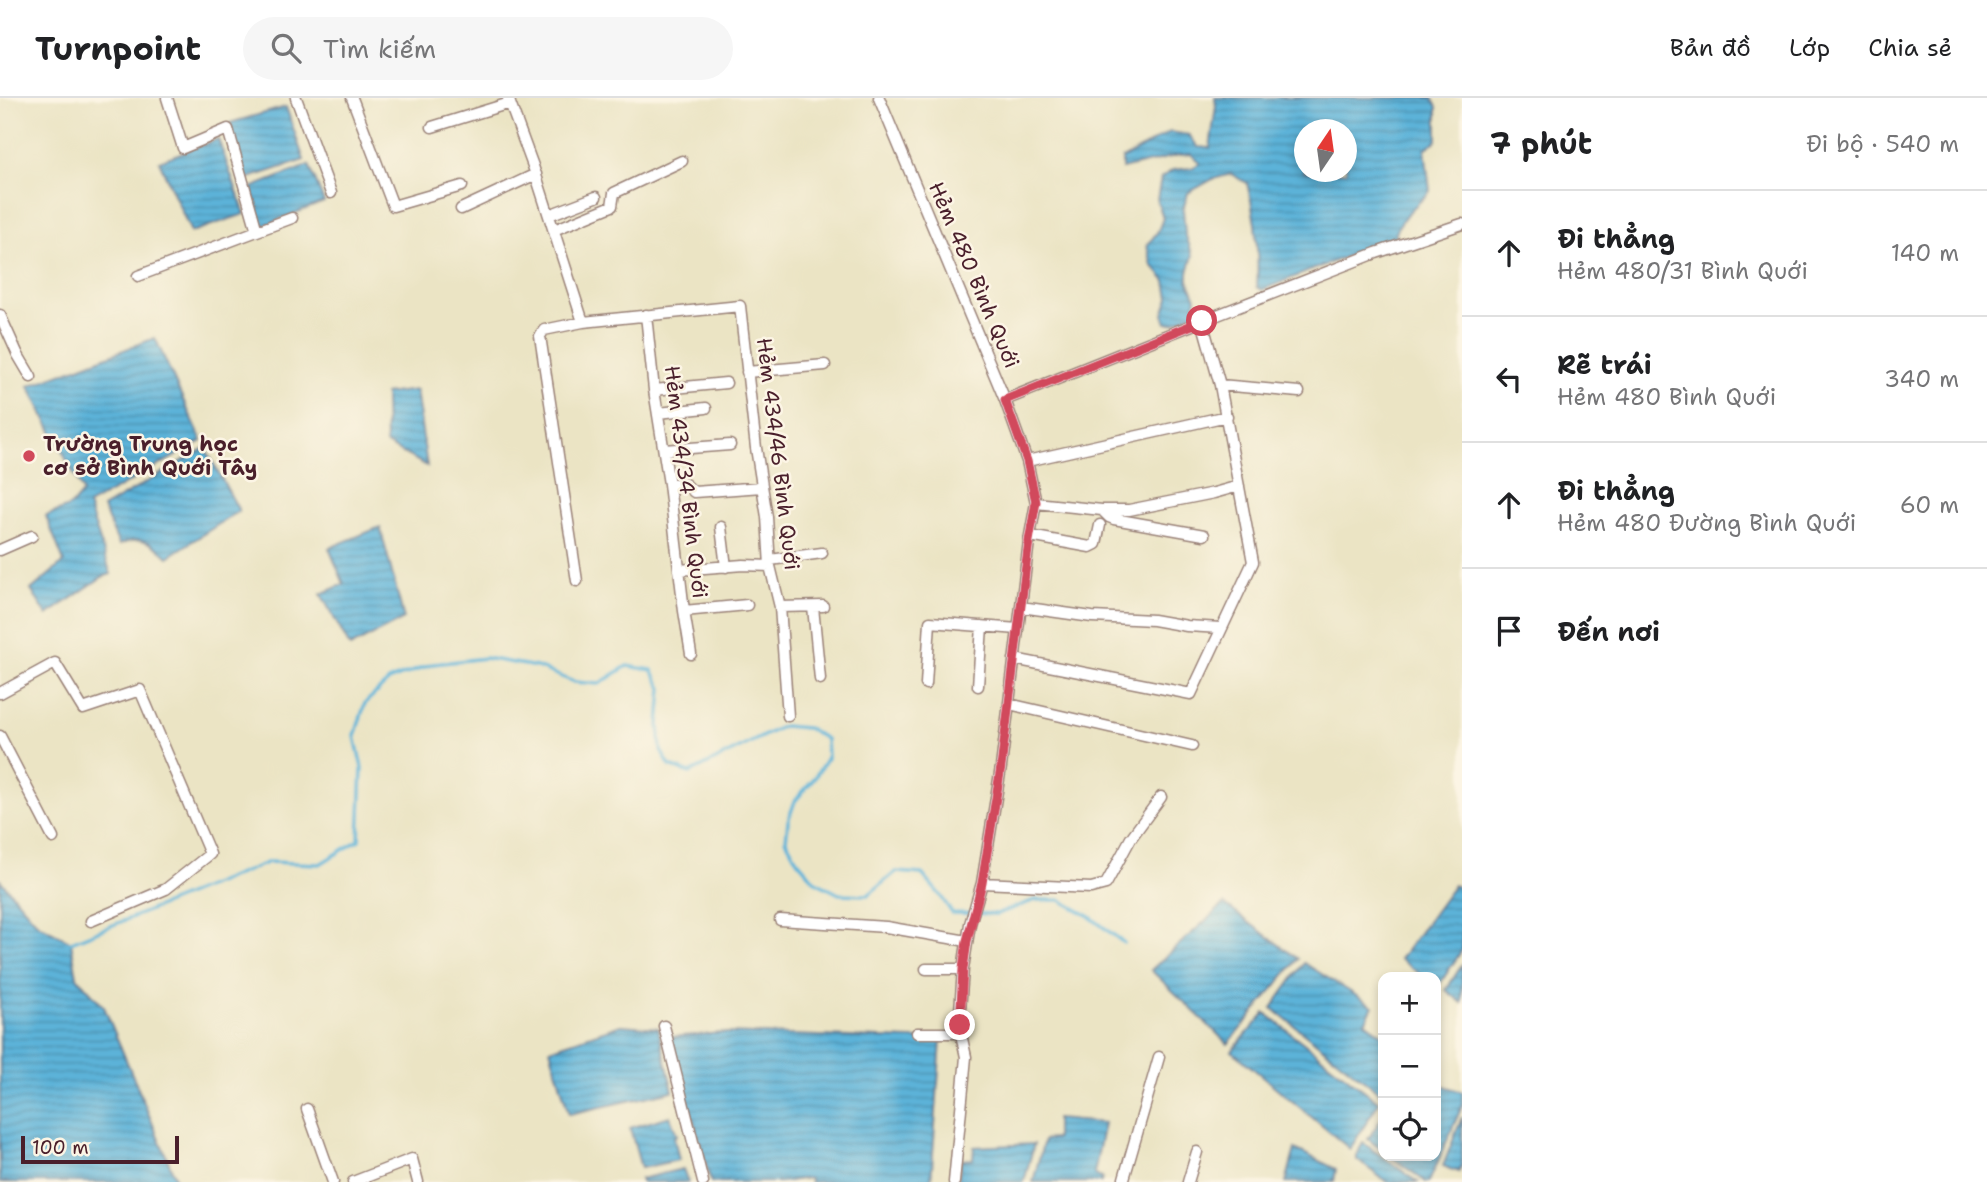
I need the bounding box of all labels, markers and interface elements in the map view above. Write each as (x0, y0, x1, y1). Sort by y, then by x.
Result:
search box (243, 17, 733, 80)
text: Turnpoint (35, 26, 201, 71)
icon: search (267, 29, 305, 67)
text: Tìm kiếm (323, 31, 436, 66)
text: Bản đồ (1670, 32, 1751, 64)
text: Lớp (1789, 32, 1830, 64)
text: Chia sẻ (1868, 32, 1952, 64)
north arrow (1294, 119, 1357, 182)
text: 7 phút (1490, 123, 1592, 164)
text: Đi bộ · 540 m (1806, 129, 1959, 159)
street label: Hẻm 480 Bình Quới (922, 177, 1026, 373)
text: Đi thẳng (1557, 221, 1675, 256)
icon: ahead (1490, 234, 1528, 272)
text: 140 m (1891, 238, 1959, 268)
text: Hẻm 480/31 Bình Quới (1557, 256, 1808, 286)
route start (1186, 305, 1217, 336)
street label: Hẻm 434/46 Bình Quới (750, 336, 806, 572)
text: Rẽ trái (1557, 347, 1652, 382)
icon: left (1490, 360, 1528, 398)
street label: Hẻm 434/34 Bình Quới (658, 364, 714, 600)
text: 340 m (1884, 364, 1959, 394)
text: Hẻm 480 Bình Quới (1557, 382, 1776, 412)
place label: Trường Trung học cơ sở Bình Quới Tây (43, 430, 257, 482)
marker: Trường Trung học cơ sở Bình Quới Tây (21, 448, 37, 464)
text: Đi thẳng (1557, 473, 1675, 508)
icon: ahead (1490, 486, 1528, 524)
text: 60 m (1900, 490, 1959, 520)
text: Hẻm 480 Đường Bình Quới (1557, 508, 1856, 538)
icon: arrive (1490, 612, 1528, 650)
text: Đến nơi (1557, 614, 1660, 649)
map controls (1378, 972, 1441, 1161)
button: + (1378, 972, 1441, 1035)
route end (944, 1009, 975, 1040)
button: − (1378, 1035, 1441, 1098)
button: locate (1378, 1098, 1441, 1161)
scale bar (21, 1133, 178, 1165)
text: 100 m (32, 1135, 89, 1160)

